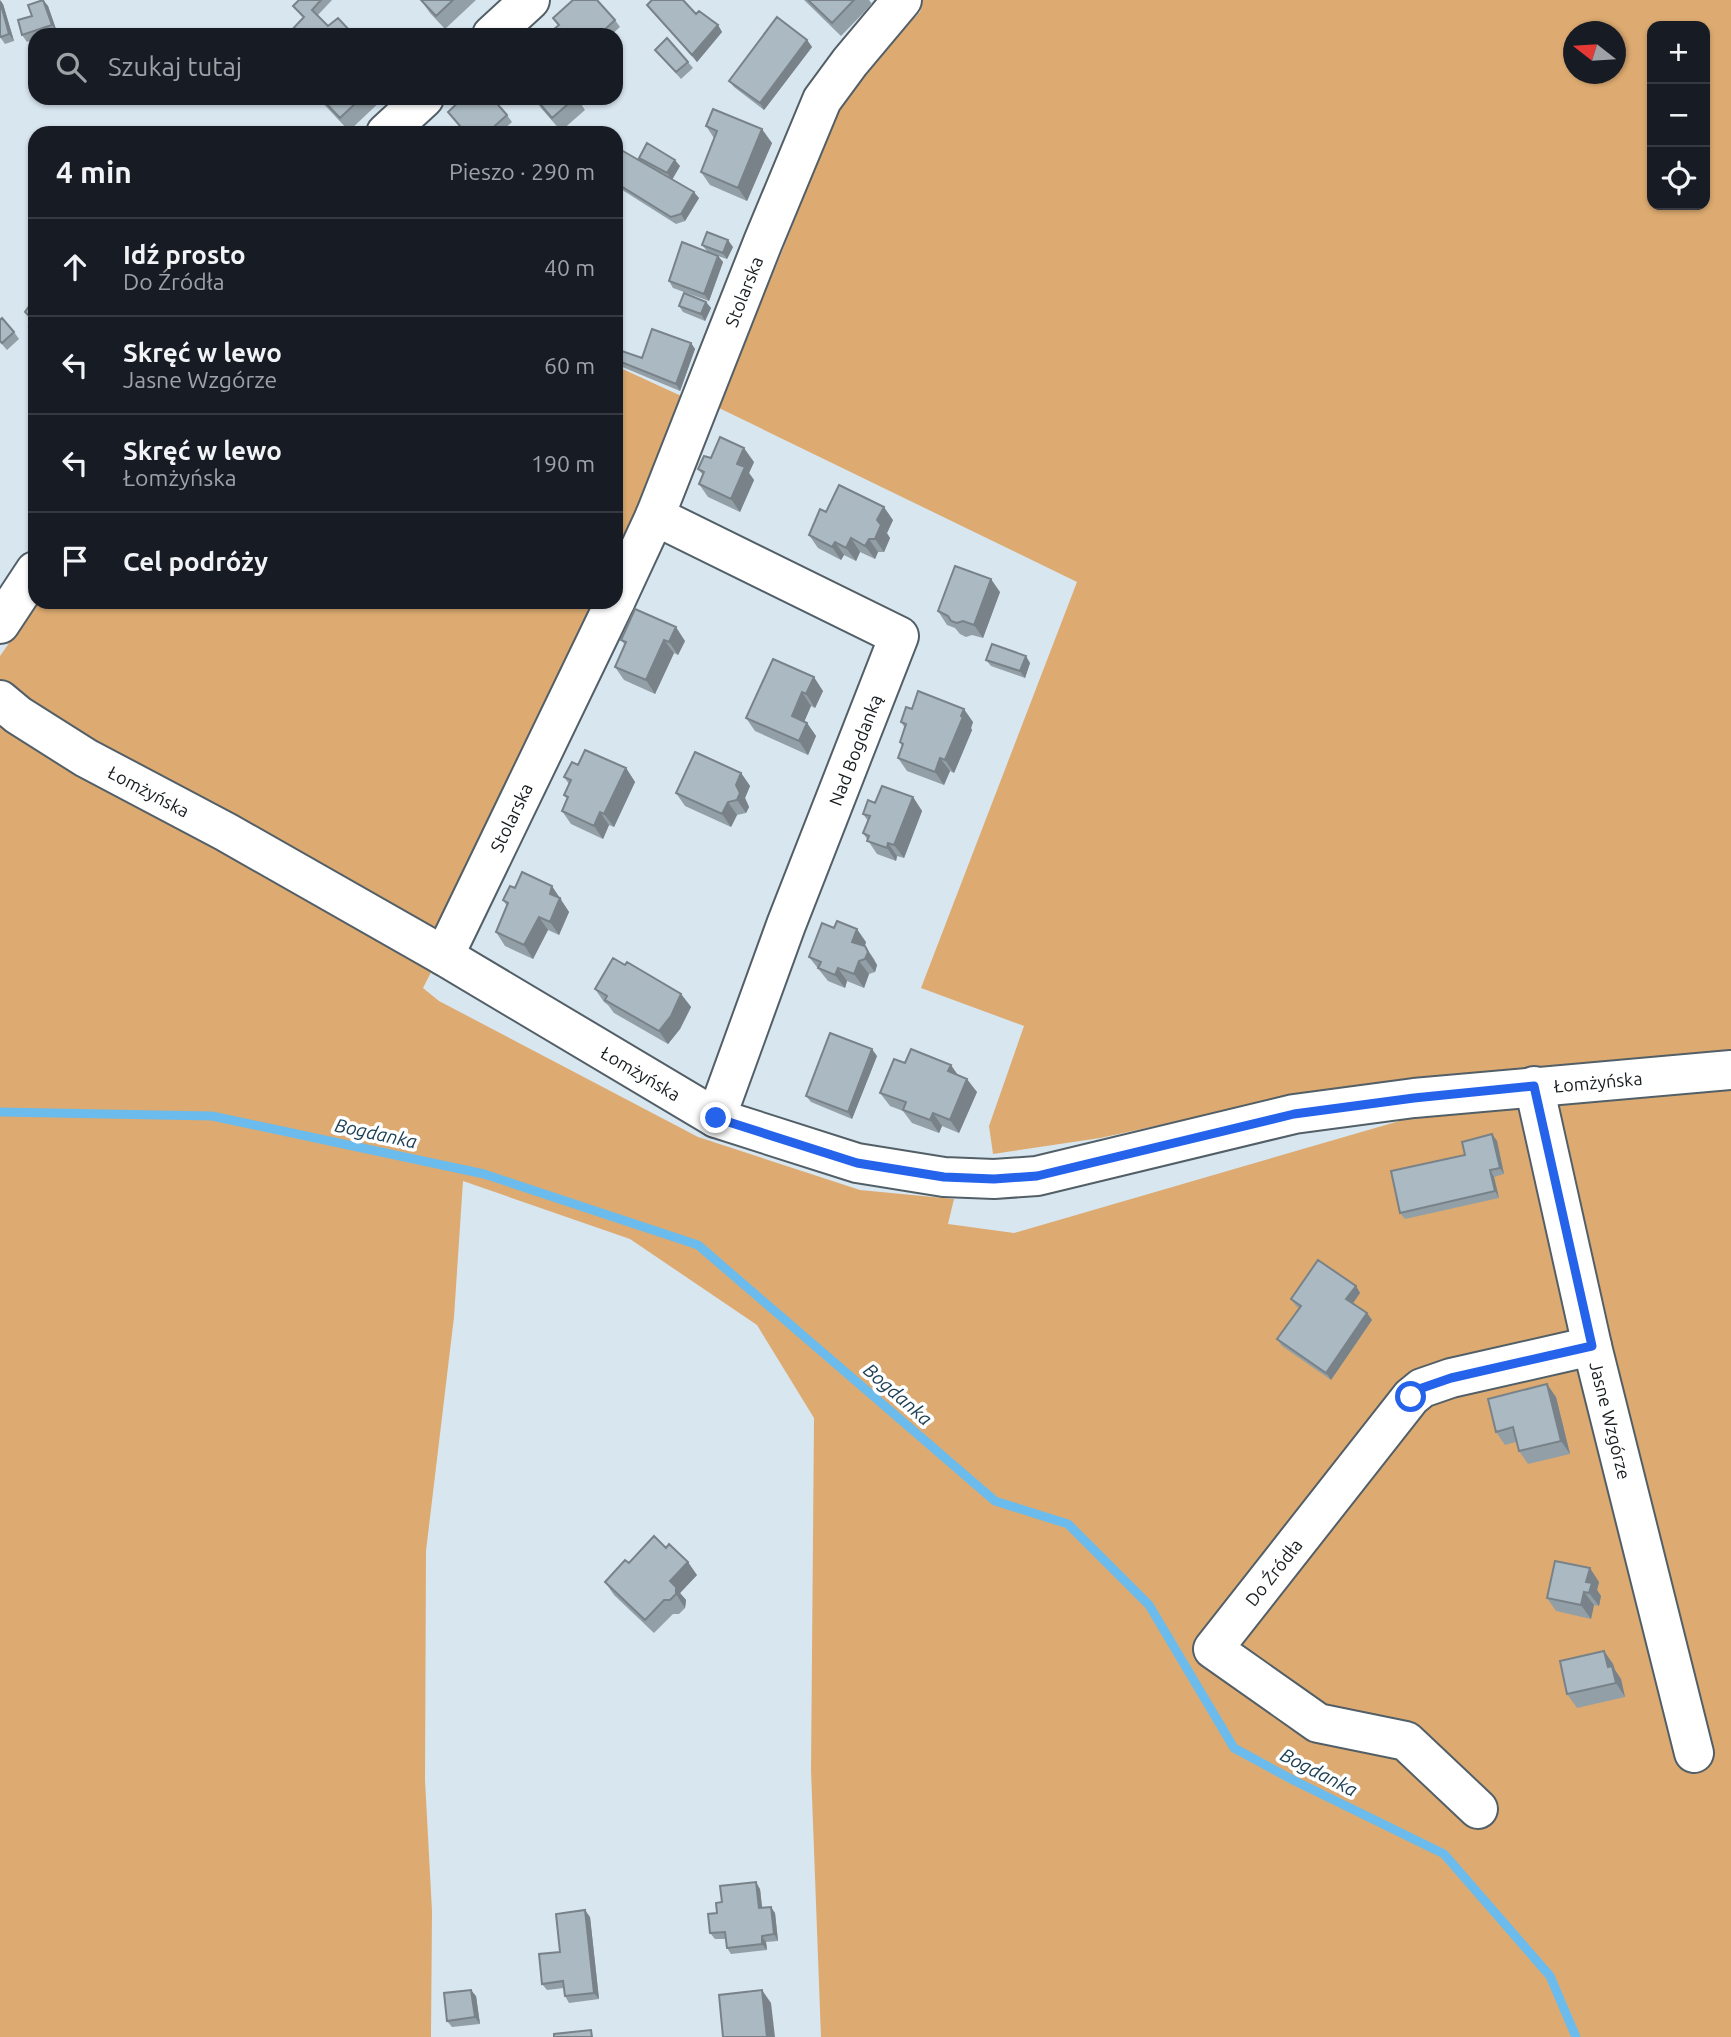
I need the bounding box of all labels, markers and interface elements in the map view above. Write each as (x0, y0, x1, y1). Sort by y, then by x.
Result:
north arrow (1563, 21, 1626, 84)
map controls (1647, 21, 1710, 210)
button: + (1647, 21, 1710, 84)
search box (28, 28, 623, 105)
icon: search (52, 48, 90, 86)
text: Szukaj tutaj (108, 52, 242, 81)
button: − (1647, 84, 1710, 147)
button: locate (1647, 147, 1710, 210)
text: 4 min (56, 155, 132, 189)
text: Pieszo · 290 m (449, 159, 595, 184)
text: Idź prosto (123, 240, 246, 269)
icon: ahead (56, 248, 94, 286)
street label: Stolarska (721, 253, 766, 330)
text: 40 m (544, 255, 595, 280)
text: Do Źródła (123, 269, 225, 294)
text: Skręć w lewo (123, 338, 282, 367)
icon: left (56, 346, 94, 384)
text: 60 m (544, 353, 595, 378)
text: Jasne Wzgórze (123, 367, 277, 392)
text: Skręć w lewo (123, 436, 282, 465)
icon: left (56, 444, 94, 482)
text: 190 m (531, 451, 595, 476)
text: Łomżyńska (123, 465, 237, 490)
icon: arrive (56, 542, 94, 580)
text: Cel podróży (123, 547, 268, 576)
street label: Nad Bogdanką (825, 692, 885, 808)
street label: Łomżyńska (105, 762, 193, 821)
street label: Stolarska (486, 780, 536, 855)
street label: Łomżyńska (597, 1042, 684, 1105)
street label: Łomżyńska (1553, 1068, 1643, 1096)
route end (700, 1102, 731, 1133)
water label: Bogdanka (333, 1114, 419, 1152)
water label: Bogdanka (859, 1358, 937, 1430)
street label: Jasne Wzgórze (1586, 1359, 1635, 1481)
route start (1395, 1381, 1426, 1412)
street label: Do Źródła (1241, 1535, 1306, 1610)
water label: Bogdanka (1277, 1743, 1361, 1801)

